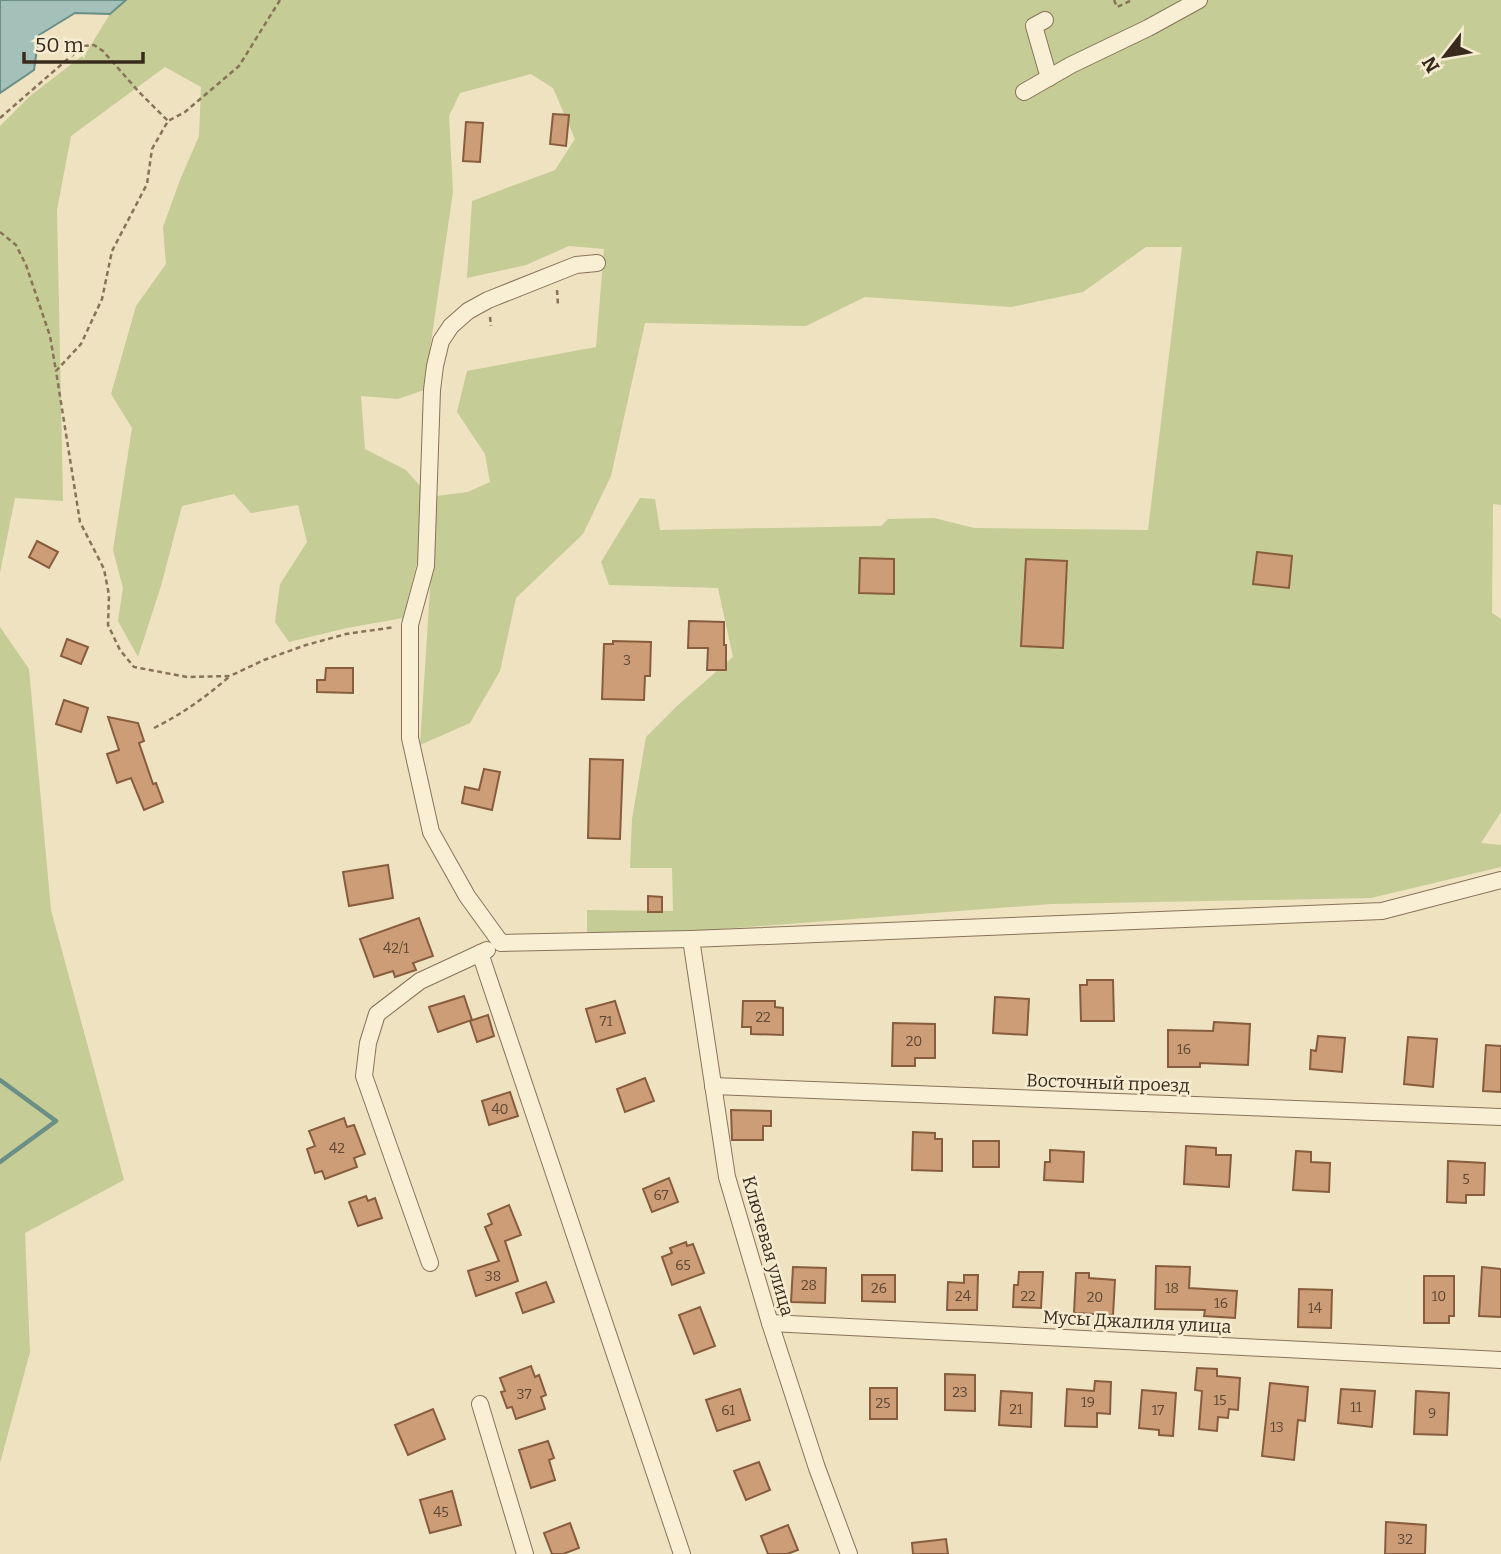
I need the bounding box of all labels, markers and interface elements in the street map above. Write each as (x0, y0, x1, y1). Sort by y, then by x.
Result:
scale bar (24, 21, 144, 65)
north arrow (1410, 21, 1480, 91)
text: 50 m (35, 32, 84, 58)
text: N (1417, 52, 1444, 77)
house number: 3 (623, 652, 631, 669)
house number: 42/1 (383, 940, 409, 957)
house number: 22 (755, 1009, 771, 1026)
house number: 71 (600, 1013, 613, 1030)
house number: 20 (906, 1033, 922, 1050)
house number: 16 (1177, 1041, 1191, 1058)
street label: Восточный проезд (1026, 1069, 1190, 1097)
house number: 40 (491, 1101, 509, 1118)
house number: 42 (329, 1140, 345, 1157)
house number: 5 (1462, 1171, 1470, 1188)
street label: Ключевая улица (737, 1173, 799, 1319)
house number: 67 (653, 1187, 669, 1204)
house number: 65 (675, 1257, 691, 1274)
house number: 38 (485, 1268, 501, 1285)
house number: 28 (801, 1277, 817, 1294)
house number: 26 (871, 1280, 887, 1297)
house number: 18 (1165, 1280, 1179, 1297)
house number: 24 (955, 1288, 971, 1305)
house number: 22 (1020, 1288, 1036, 1305)
house number: 10 (1432, 1288, 1446, 1305)
house number: 20 (1087, 1289, 1103, 1306)
house number: 16 (1214, 1295, 1228, 1312)
house number: 14 (1308, 1300, 1322, 1317)
street label: Мусы Джалиля улица (1042, 1306, 1232, 1338)
house number: 23 (952, 1384, 968, 1401)
house number: 37 (516, 1386, 532, 1403)
house number: 15 (1213, 1392, 1227, 1409)
house number: 19 (1081, 1394, 1095, 1411)
house number: 25 (875, 1395, 891, 1412)
house number: 11 (1350, 1399, 1362, 1416)
house number: 21 (1009, 1401, 1023, 1418)
house number: 61 (721, 1402, 735, 1419)
house number: 17 (1152, 1402, 1164, 1419)
house number: 9 (1428, 1405, 1436, 1422)
house number: 13 (1270, 1419, 1284, 1436)
house number: 45 (433, 1504, 449, 1521)
house number: 32 (1397, 1531, 1413, 1548)

